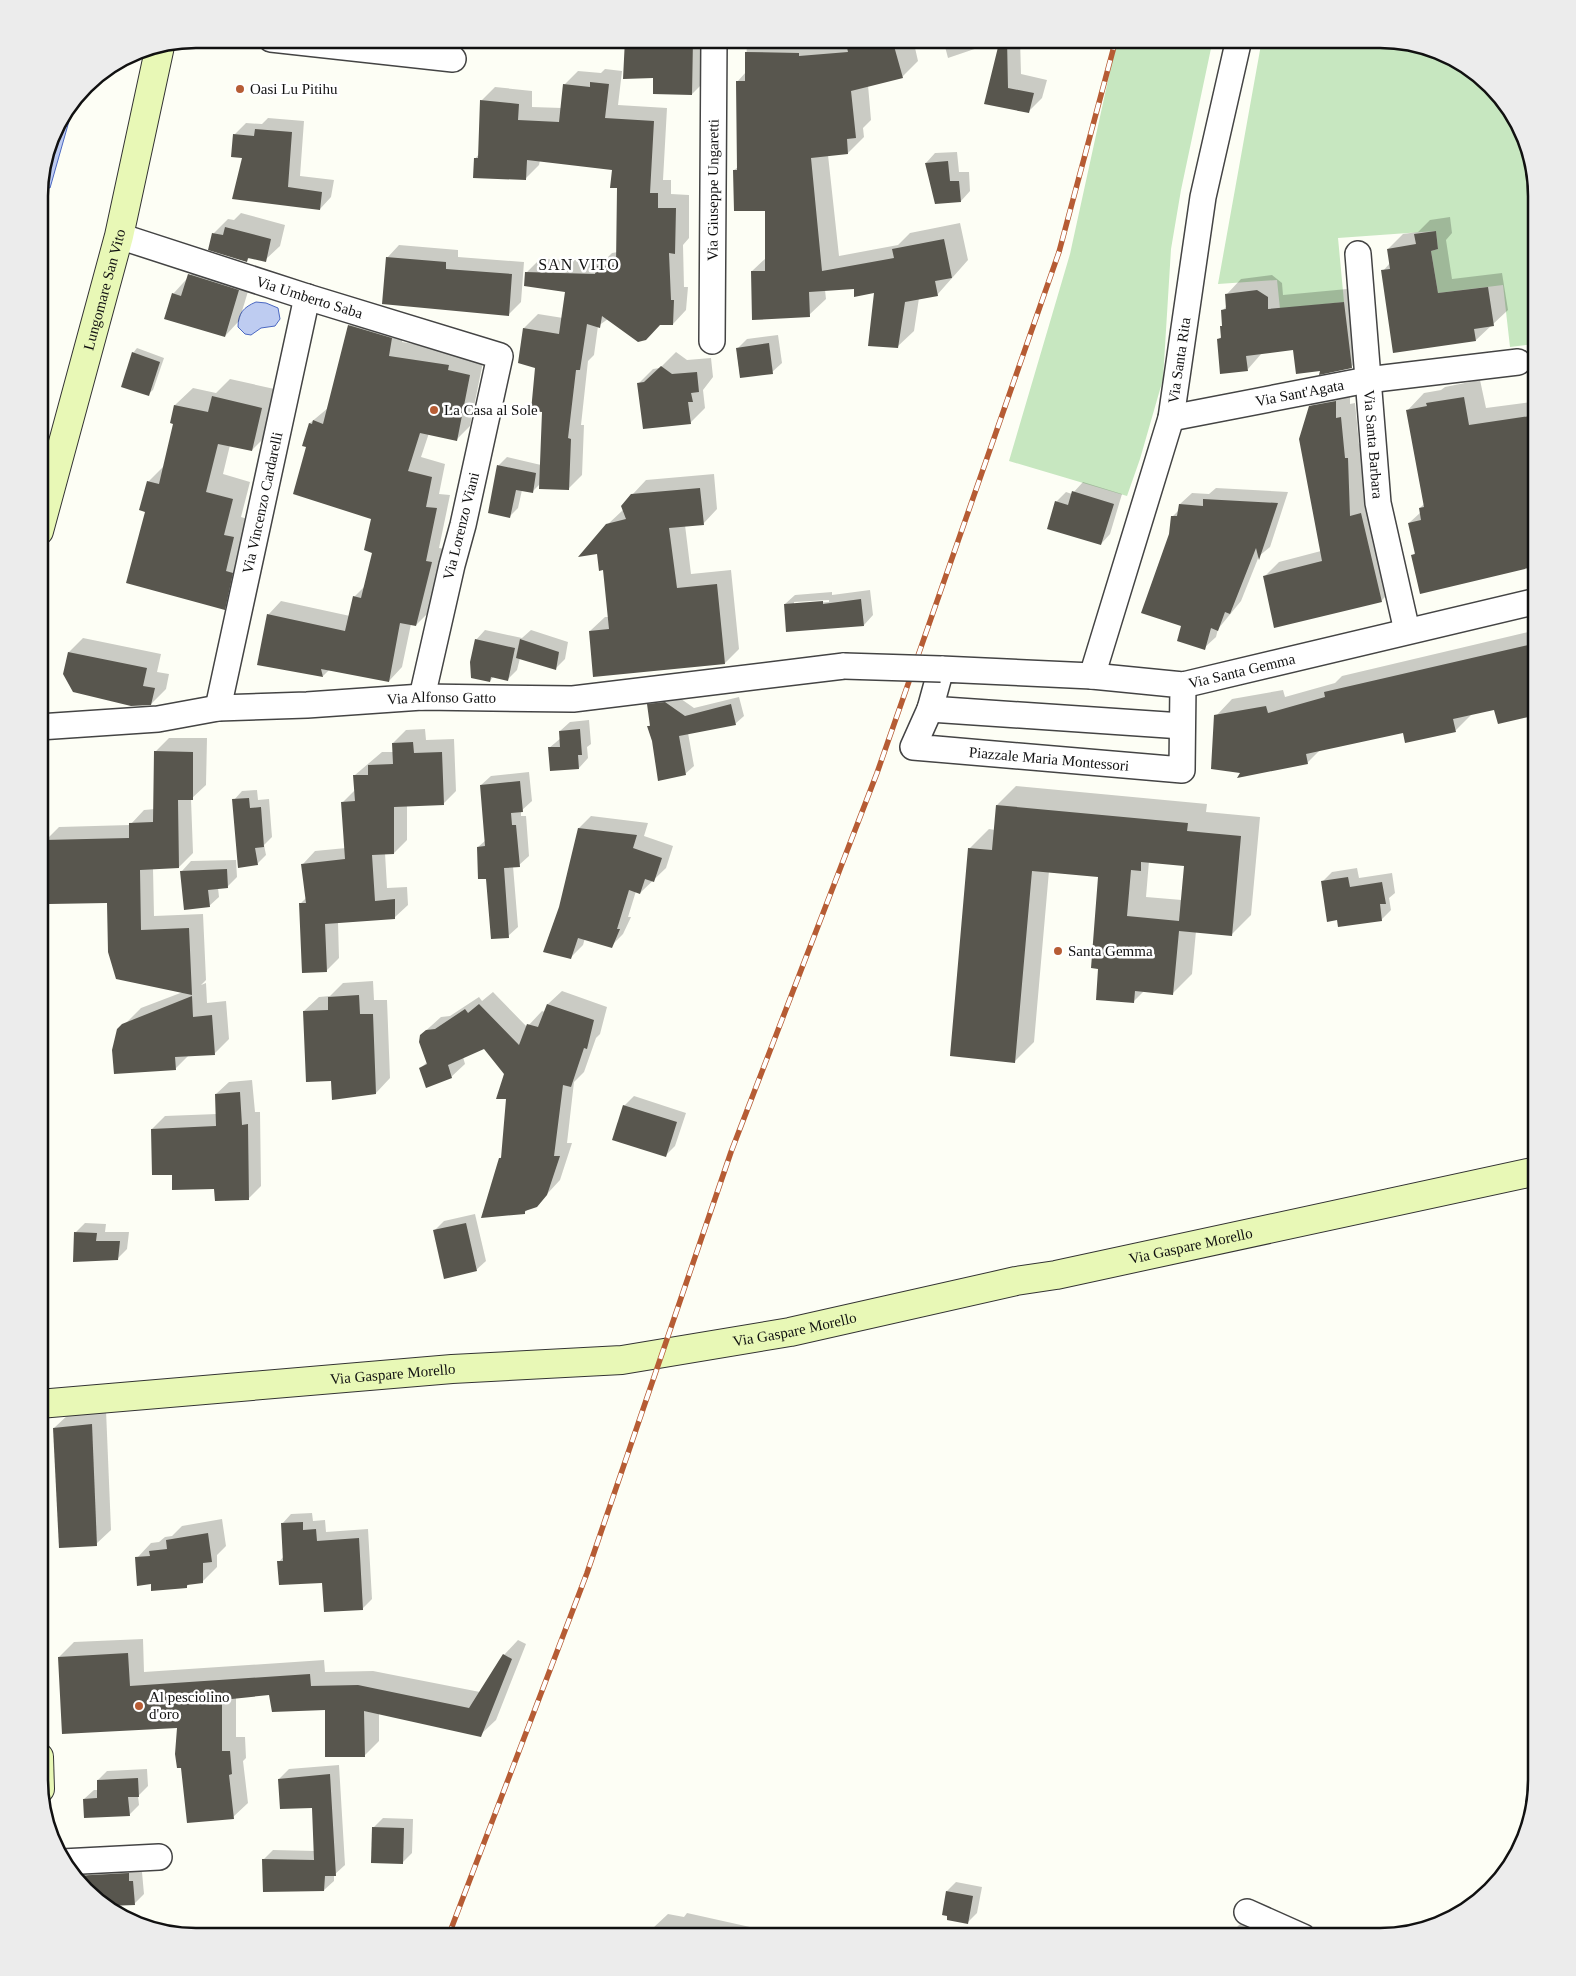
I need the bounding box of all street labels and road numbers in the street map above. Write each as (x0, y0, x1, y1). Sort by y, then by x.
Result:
street label: Via Giuseppe Ungaretti (705, 119, 721, 261)
street label: Lungomare San Vito (80, 228, 128, 352)
street label: Via Umberto Saba (254, 273, 365, 322)
street label: Via Santa Rita (1165, 316, 1194, 404)
street label: Via Sant'Agata (1254, 377, 1346, 409)
street label: Via Santa Barbara (1361, 389, 1386, 500)
street label: Via Vincenzo Cardarelli (239, 430, 286, 575)
street label: Via Lorenzo Viani (440, 471, 482, 581)
street label: Via Santa Gemma (1187, 651, 1297, 691)
street label: Via Alfonso Gatto (386, 689, 496, 707)
street label: Piazzale Maria Montessori (968, 744, 1130, 774)
street label: Via Gaspare Morello (1128, 1225, 1254, 1267)
street label: Via Gaspare Morello (732, 1309, 858, 1349)
street label: Via Gaspare Morello (329, 1361, 456, 1387)

